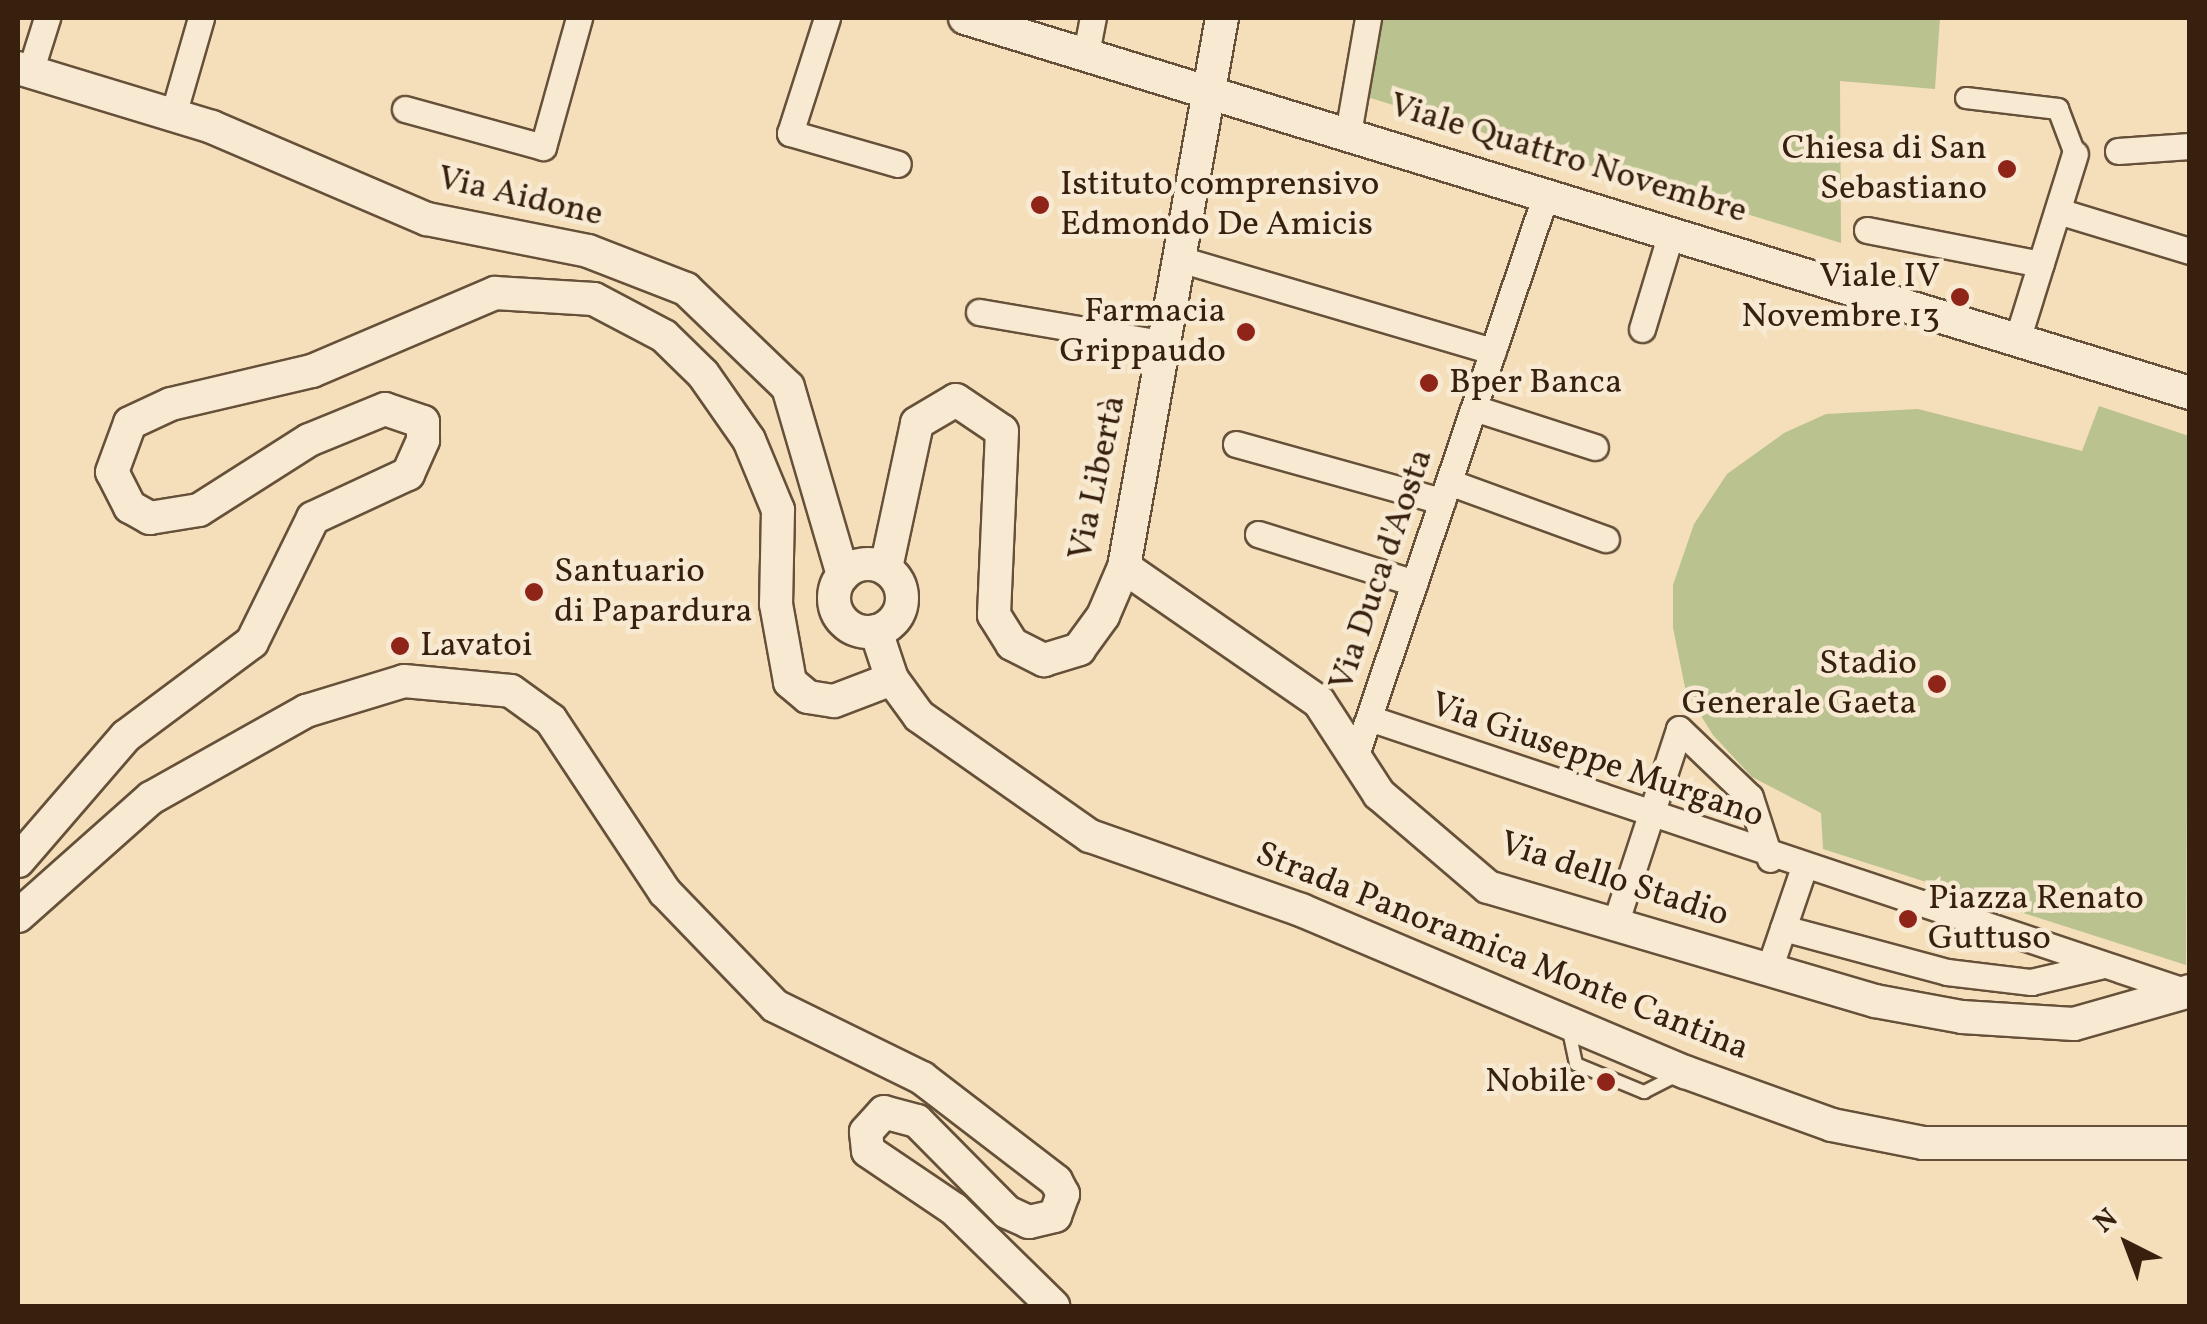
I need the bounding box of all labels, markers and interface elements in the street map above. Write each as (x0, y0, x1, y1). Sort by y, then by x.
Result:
street label: Viale Quattro Novembre (1384, 85, 1752, 233)
place label: Chiesa di San Sebastiano (1782, 128, 1987, 210)
street label: Via Aidone (433, 158, 607, 236)
marker: Chiesa di San Sebastiano (1996, 158, 2018, 180)
place label: Istituto comprensivo Edmondo De Amicis (1060, 164, 1379, 246)
marker: Istituto comprensivo Edmondo De Amicis (1029, 194, 1051, 216)
place label: Viale IV Novembre 13 (1741, 256, 1940, 338)
marker: Viale IV Novembre 13 (1949, 286, 1971, 308)
place label: Farmacia Grippaudo (1060, 291, 1226, 373)
marker: Farmacia Grippaudo (1235, 321, 1257, 343)
place label: Bper Banca (1449, 362, 1622, 404)
marker: Bper Banca (1418, 372, 1440, 394)
street label: Via Libertà (1060, 392, 1136, 564)
street label: Via Duca d'Aosta (1321, 444, 1443, 696)
place label: Santuario di Papardura (554, 551, 753, 633)
marker: Santuario di Papardura (523, 581, 545, 603)
place label: Lavatoi (420, 625, 532, 667)
marker: Lavatoi (389, 635, 411, 657)
place label: Stadio Generale Gaeta (1682, 643, 1917, 725)
marker: Stadio Generale Gaeta (1926, 673, 1948, 695)
street label: Via Giuseppe Murgano (1425, 684, 1769, 838)
street label: Via dello Stadio (1494, 823, 1734, 937)
street label: Strada Panoramica Monte Cantina (1249, 834, 1755, 1070)
place label: Piazza Renato Guttuso (1928, 878, 2144, 960)
marker: Piazza Renato Guttuso (1897, 908, 1919, 930)
place label: Nobile (1485, 1061, 1586, 1103)
marker: Nobile (1595, 1071, 1617, 1093)
north arrow (2077, 1194, 2177, 1294)
text: N (2086, 1200, 2127, 1243)

